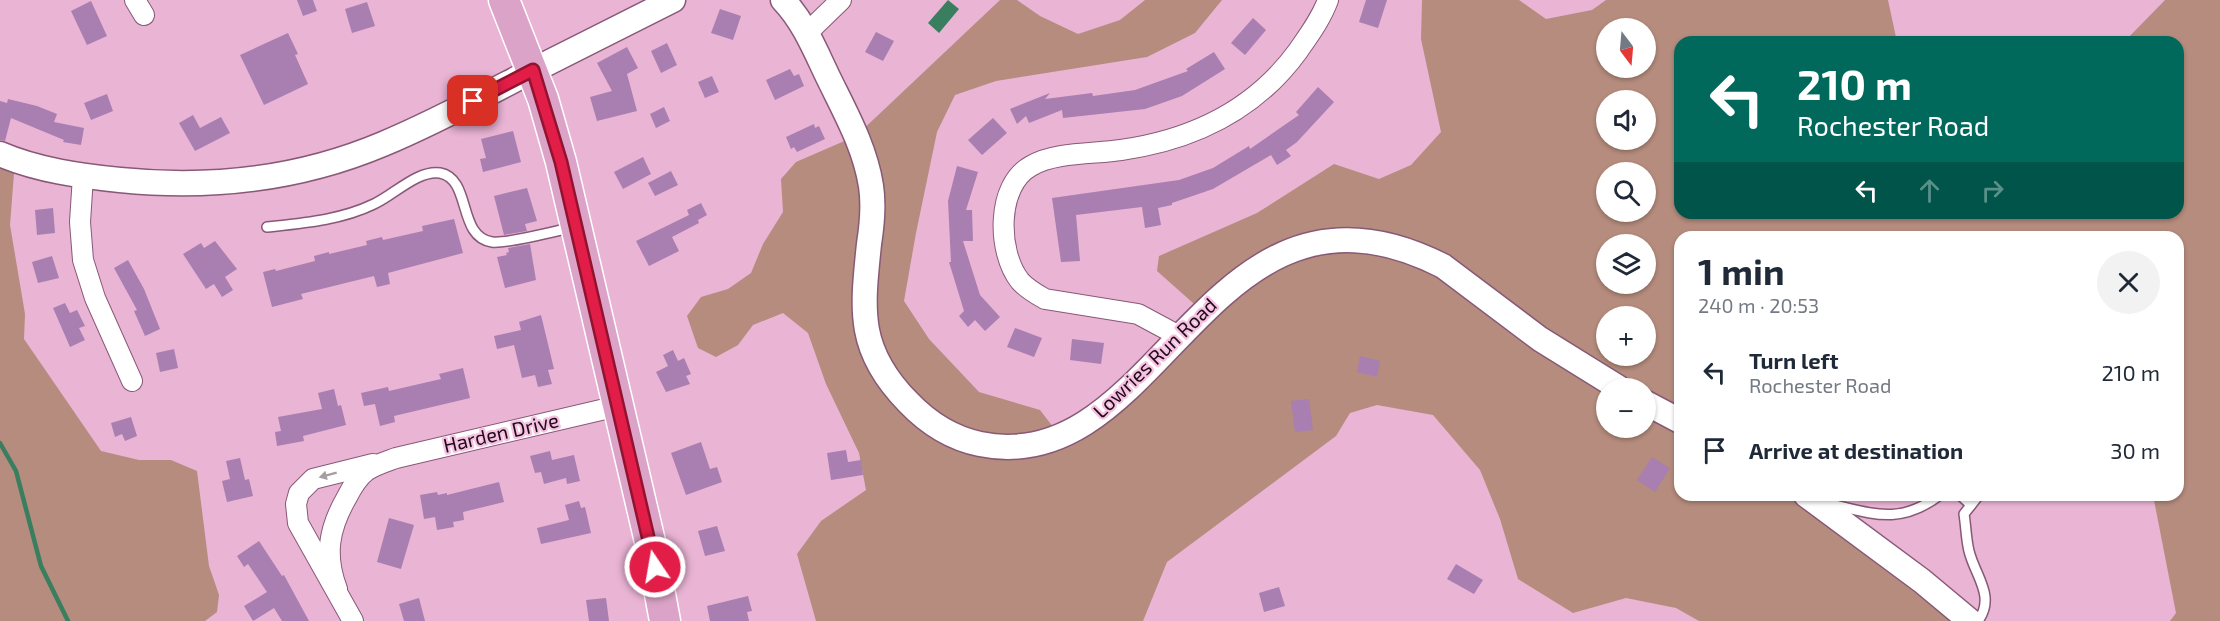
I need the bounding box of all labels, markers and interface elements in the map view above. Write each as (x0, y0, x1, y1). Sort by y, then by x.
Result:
north arrow (1596, 18, 1656, 78)
map controls (1596, 18, 1656, 438)
text: 210 m (1797, 58, 1912, 108)
icon: left (1698, 60, 1776, 138)
pin (447, 75, 498, 126)
icon: arrive (456, 84, 489, 117)
button: sound (1596, 90, 1656, 150)
text: Rochester Road (1797, 109, 1989, 141)
button: search (1596, 162, 1656, 222)
icon: left (1850, 174, 1883, 207)
icon: ahead (1913, 174, 1946, 207)
icon: right (1976, 174, 2009, 207)
button: layers (1596, 234, 1656, 294)
text: 1 min (1698, 249, 1785, 292)
button: close (2097, 251, 2160, 314)
street label: Lowries Run Road (1088, 292, 1221, 422)
text: 240 m · 20:53 (1698, 293, 1819, 317)
button: + (1596, 306, 1656, 366)
text: Turn left (1749, 347, 1838, 373)
icon: left (1698, 356, 1731, 389)
text: 210 m (2101, 359, 2160, 385)
text: Rochester Road (1749, 373, 1891, 397)
button: − (1596, 378, 1656, 438)
street label: Harden Drive (441, 407, 561, 457)
icon: arrive (1698, 434, 1731, 467)
text: Arrive at destination (1749, 437, 1963, 463)
text: 30 m (2110, 437, 2160, 463)
one-way arrow (318, 471, 336, 480)
position arrow (623, 535, 687, 599)

